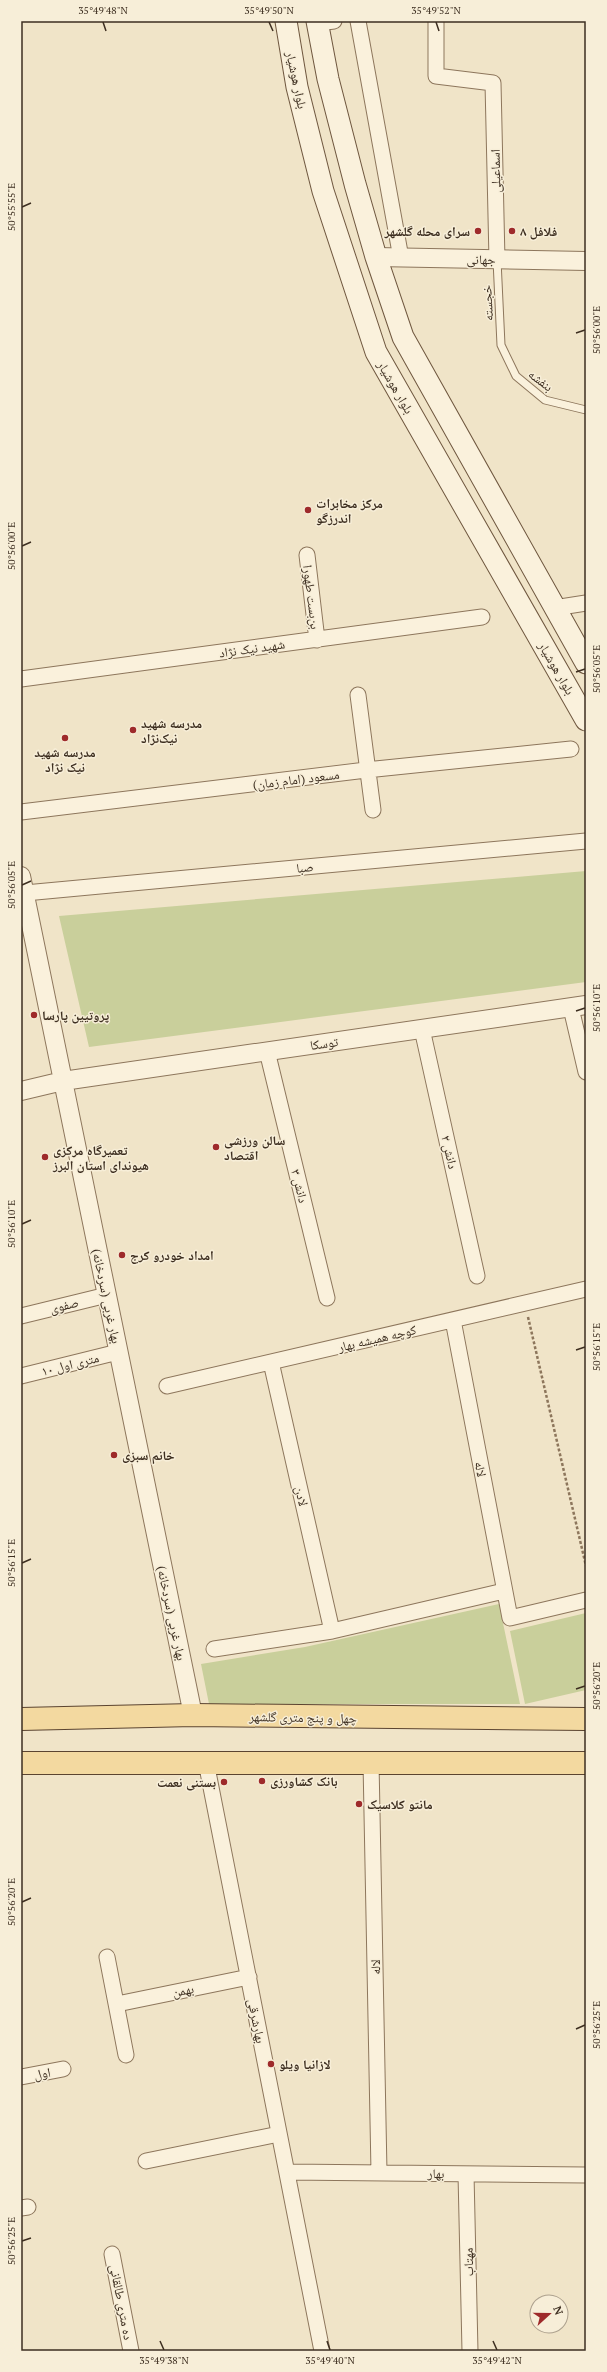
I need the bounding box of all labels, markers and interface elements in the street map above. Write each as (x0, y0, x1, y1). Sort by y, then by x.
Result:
text: 35°49'48"N (78, 4, 128, 17)
text: 35°49'50"N (244, 4, 294, 17)
text: 35°49'52"N (411, 4, 461, 17)
street label: بلوار هوشیار (282, 49, 312, 110)
street label: اسماعیلی (486, 149, 504, 193)
text: 50°55'55"E (5, 183, 18, 231)
place label: سرای محله گلشهر (384, 222, 470, 240)
place label: فلافل ۸ (520, 222, 557, 240)
marker: سرای محله گلشهر (473, 226, 483, 236)
marker: فلافل ۸ (507, 226, 517, 236)
street label: جهانی (466, 250, 496, 268)
street label: خجسته (477, 284, 497, 322)
text: 50°56'00"E (590, 306, 603, 354)
street label: بلوار هوشیار (373, 356, 418, 417)
street label: بنفشه (525, 365, 557, 395)
place label: مرکز مخابرات اندرزگو (316, 494, 383, 527)
marker: مرکز مخابرات اندرزگو (303, 505, 313, 515)
text: 50°56'00"E (5, 522, 18, 570)
street label: بن‌بست طهورا (299, 564, 325, 630)
street label: شهید نیک نژاد (218, 634, 286, 662)
street label: بلوار هوشیار (534, 637, 579, 698)
text: 50°56'05"E (590, 645, 603, 693)
place label: مدرسه شهید نیک‌نژاد (141, 714, 202, 747)
marker: مدرسه شهید نیک‌نژاد (128, 725, 138, 735)
marker: مدرسه شهید نیک نژاد (60, 733, 70, 743)
place label: مدرسه شهید نیک نژاد (34, 743, 96, 776)
street label: مسعود (امام زمان) (252, 765, 340, 793)
street label: صبا (296, 857, 314, 877)
text: 50°56'05"E (5, 861, 18, 909)
text: 50°56'10"E (590, 984, 603, 1032)
place label: پروتیین پارسا (42, 1006, 109, 1024)
marker: پروتیین پارسا (29, 1010, 39, 1020)
street label: توسکا (309, 1032, 339, 1054)
place label: سالن ورزشی اقتصاد (224, 1131, 285, 1164)
street label: دانش ۲ (437, 1133, 463, 1171)
place label: تعمیرگاه مرکزی هیوندای استان البرز (52, 1141, 149, 1174)
marker: سالن ورزشی اقتصاد (211, 1142, 221, 1152)
marker: تعمیرگاه مرکزی هیوندای استان البرز (40, 1152, 50, 1162)
street label: دانش ۳ (287, 1167, 313, 1205)
text: 50°56'10"E (5, 1200, 18, 1248)
place label: امداد خودرو کرج (130, 1246, 214, 1264)
street label: بهار غربی (سردخانه) (88, 1247, 126, 1345)
marker: امداد خودرو کرج (117, 1250, 127, 1260)
street label: صفوی (48, 1293, 80, 1317)
street label: کوچه همیشه بهار (335, 1320, 419, 1356)
text: 50°56'15"E (590, 1323, 603, 1371)
street label: ۱۰ متری اول (39, 1348, 101, 1380)
place label: خانم سبزی (122, 1446, 175, 1465)
marker: خانم سبزی (109, 1450, 119, 1460)
street label: لاله (471, 1460, 491, 1479)
street label: لادن (291, 1484, 313, 1508)
text: 50°56'15"E (5, 1539, 18, 1587)
street label: بهار غربی (سردخانه) (153, 1564, 191, 1662)
text: 50°56'20"E (590, 1662, 603, 1710)
street label: چهل و پنج متری گلشهر (248, 1707, 357, 1728)
place label: بانک کشاورزی (270, 1772, 338, 1790)
place label: بستنی نعمت (157, 1773, 216, 1791)
marker: بانک کشاورزی (257, 1776, 267, 1786)
marker: بستنی نعمت (219, 1777, 229, 1787)
place label: مانتو کلاسیک (367, 1795, 433, 1813)
marker: مانتو کلاسیک (354, 1799, 364, 1809)
text: 50°56'20"E (5, 1878, 18, 1926)
street label: لاله (366, 1959, 384, 1975)
street label: بهمن (171, 1979, 195, 2001)
street label: بهارشرقی (244, 1997, 270, 2045)
text: 50°56'25"E (590, 2001, 603, 2049)
place label: لازانیا ویلو (279, 2055, 331, 2073)
marker: لازانیا ویلو (266, 2059, 276, 2069)
street label: اول (32, 2063, 52, 2083)
street label: بهار (426, 2164, 445, 2182)
text: 50°56'25"E (5, 2217, 18, 2265)
street label: مهتاب (459, 2247, 477, 2277)
street label: ده متری طالقانی (106, 2263, 138, 2341)
north arrow (529, 2294, 569, 2334)
text: N (550, 2304, 567, 2317)
text: 35°49'38"N (139, 2354, 189, 2367)
text: 35°49'40"N (305, 2354, 355, 2367)
text: 35°49'42"N (472, 2354, 522, 2367)

